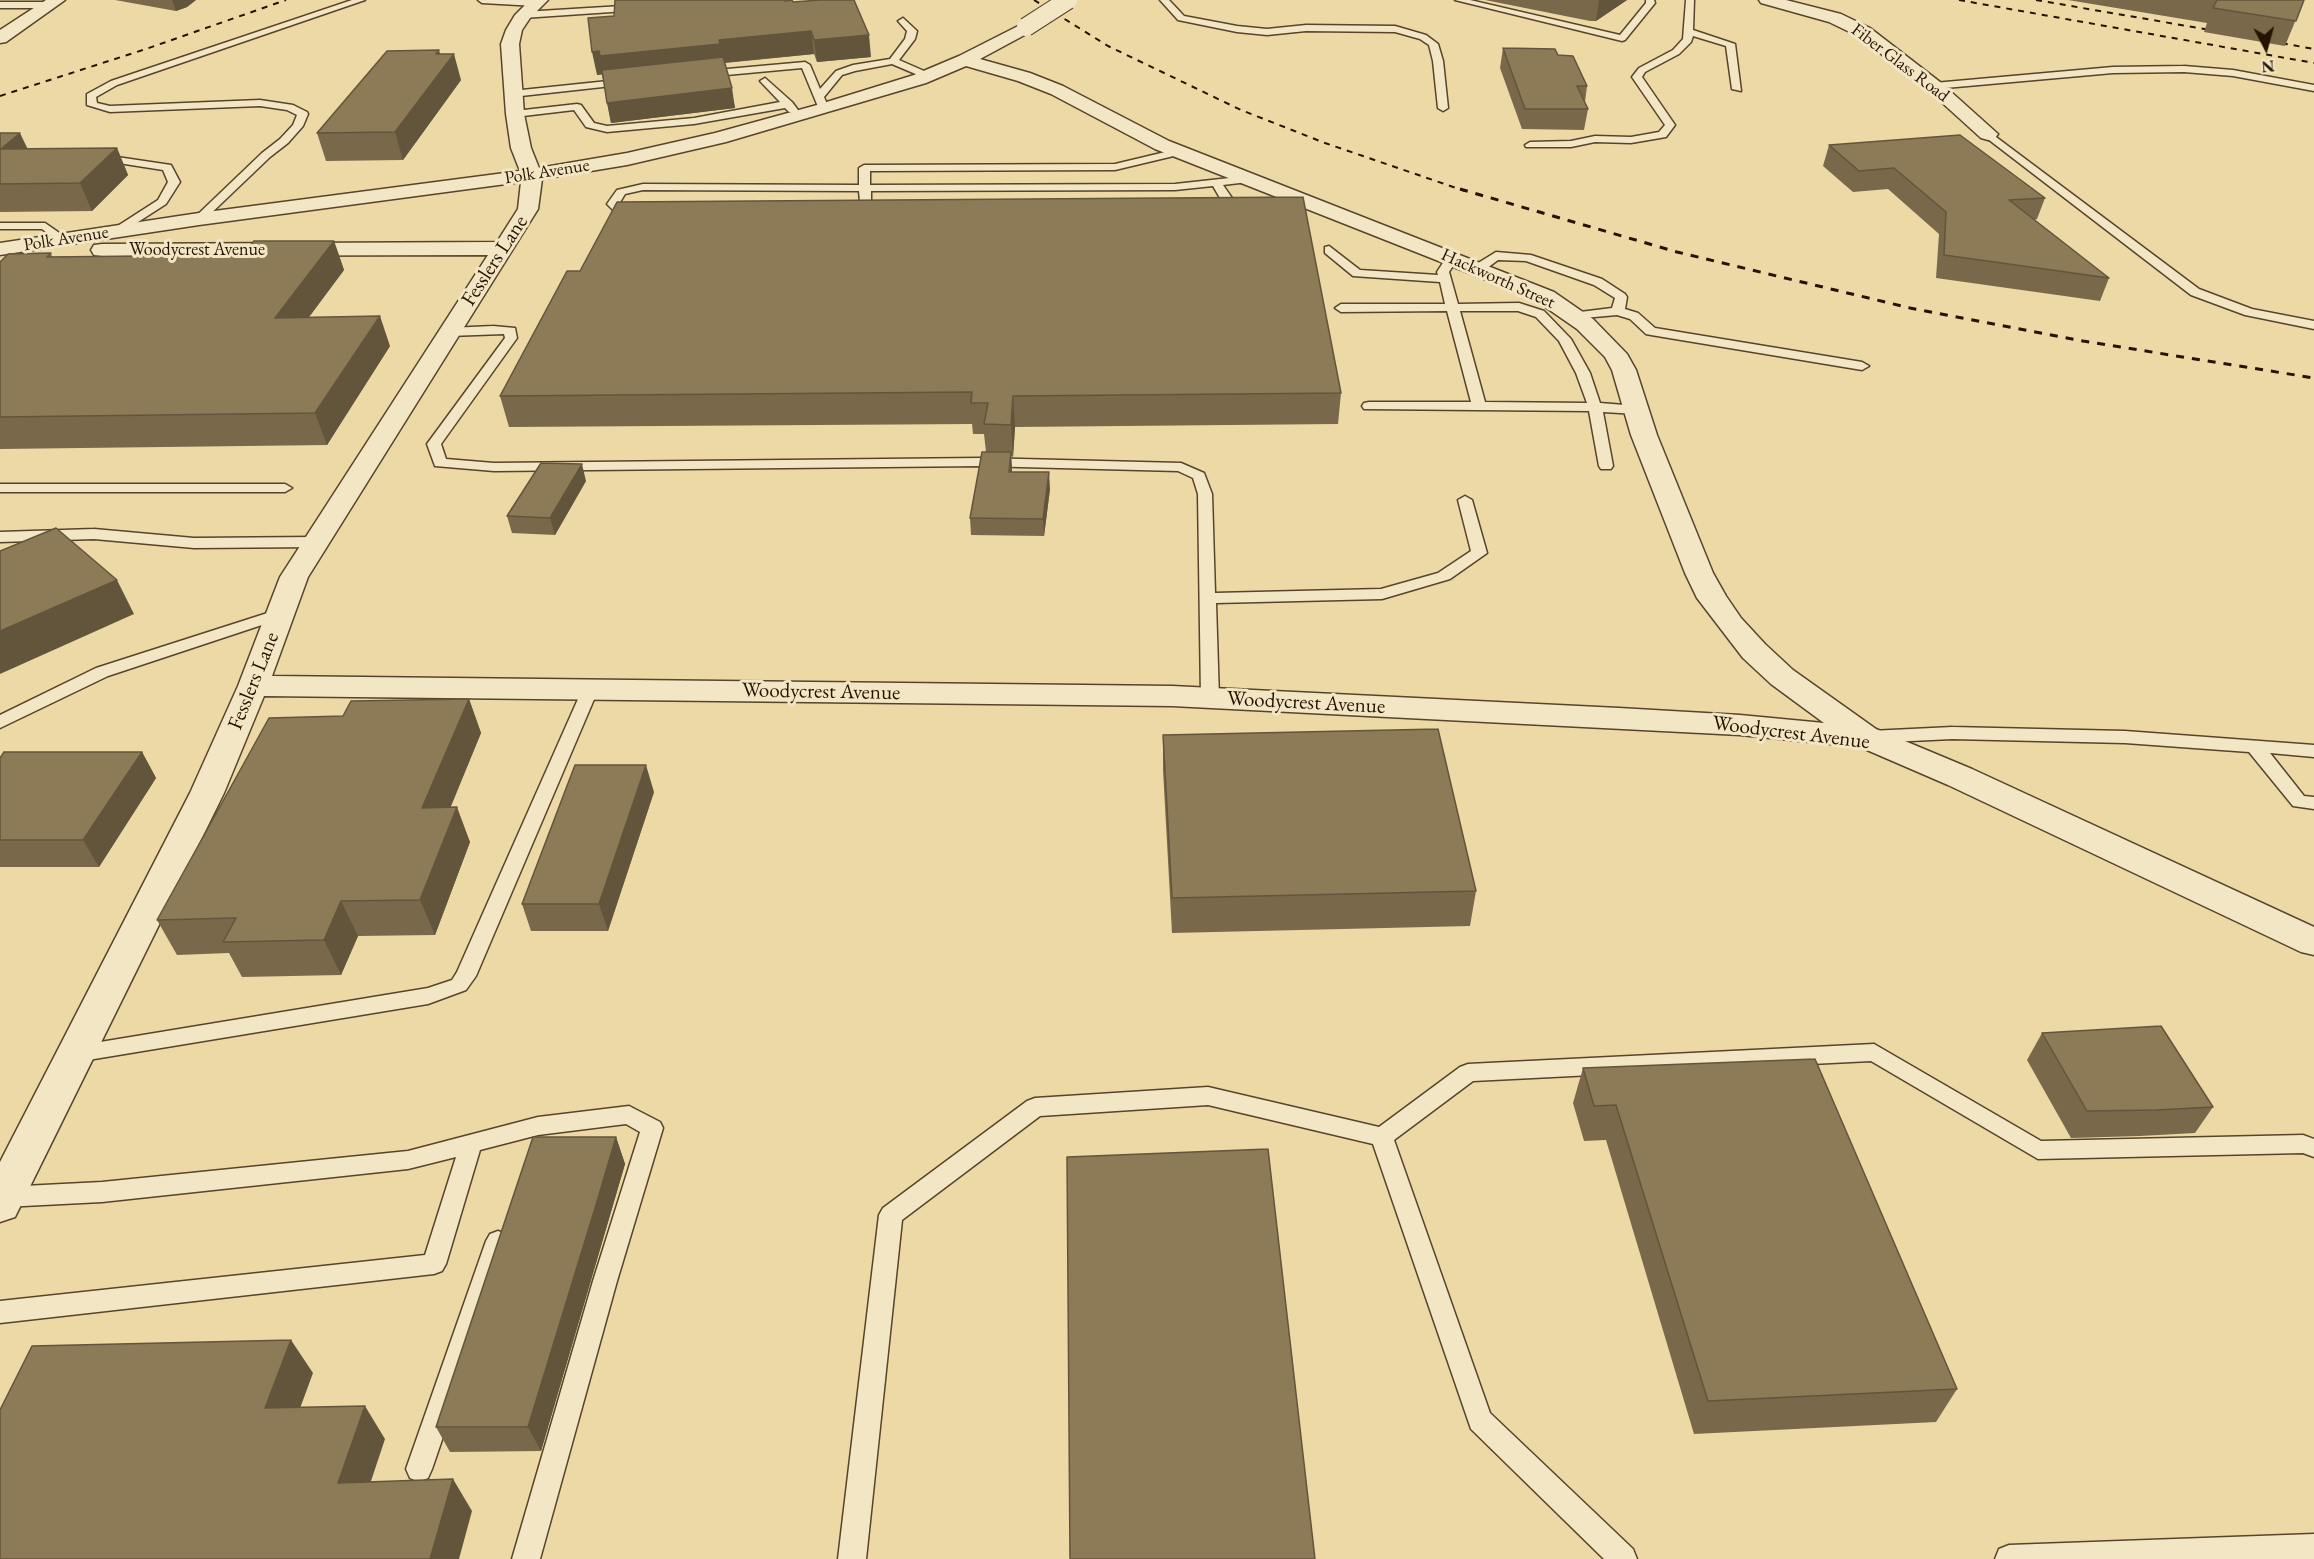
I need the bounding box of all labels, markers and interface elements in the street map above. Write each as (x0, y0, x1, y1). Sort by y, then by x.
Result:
north arrow (2236, 18, 2296, 78)
street label: Fiber Glass Road (1847, 19, 1953, 107)
text: N (2260, 55, 2275, 78)
street label: Polk Avenue (503, 155, 591, 189)
street label: Fesslers Lane (456, 211, 534, 311)
street label: Polk Avenue (22, 222, 110, 256)
street label: Woodycrest Avenue (129, 239, 265, 261)
street label: Hackworth Street (1438, 244, 1558, 314)
street label: Fesslers Lane (223, 629, 285, 733)
street label: Woodycrest Avenue (742, 678, 900, 706)
street label: Woodycrest Avenue (1226, 686, 1386, 720)
street label: Woodycrest Avenue (1711, 711, 1871, 755)

